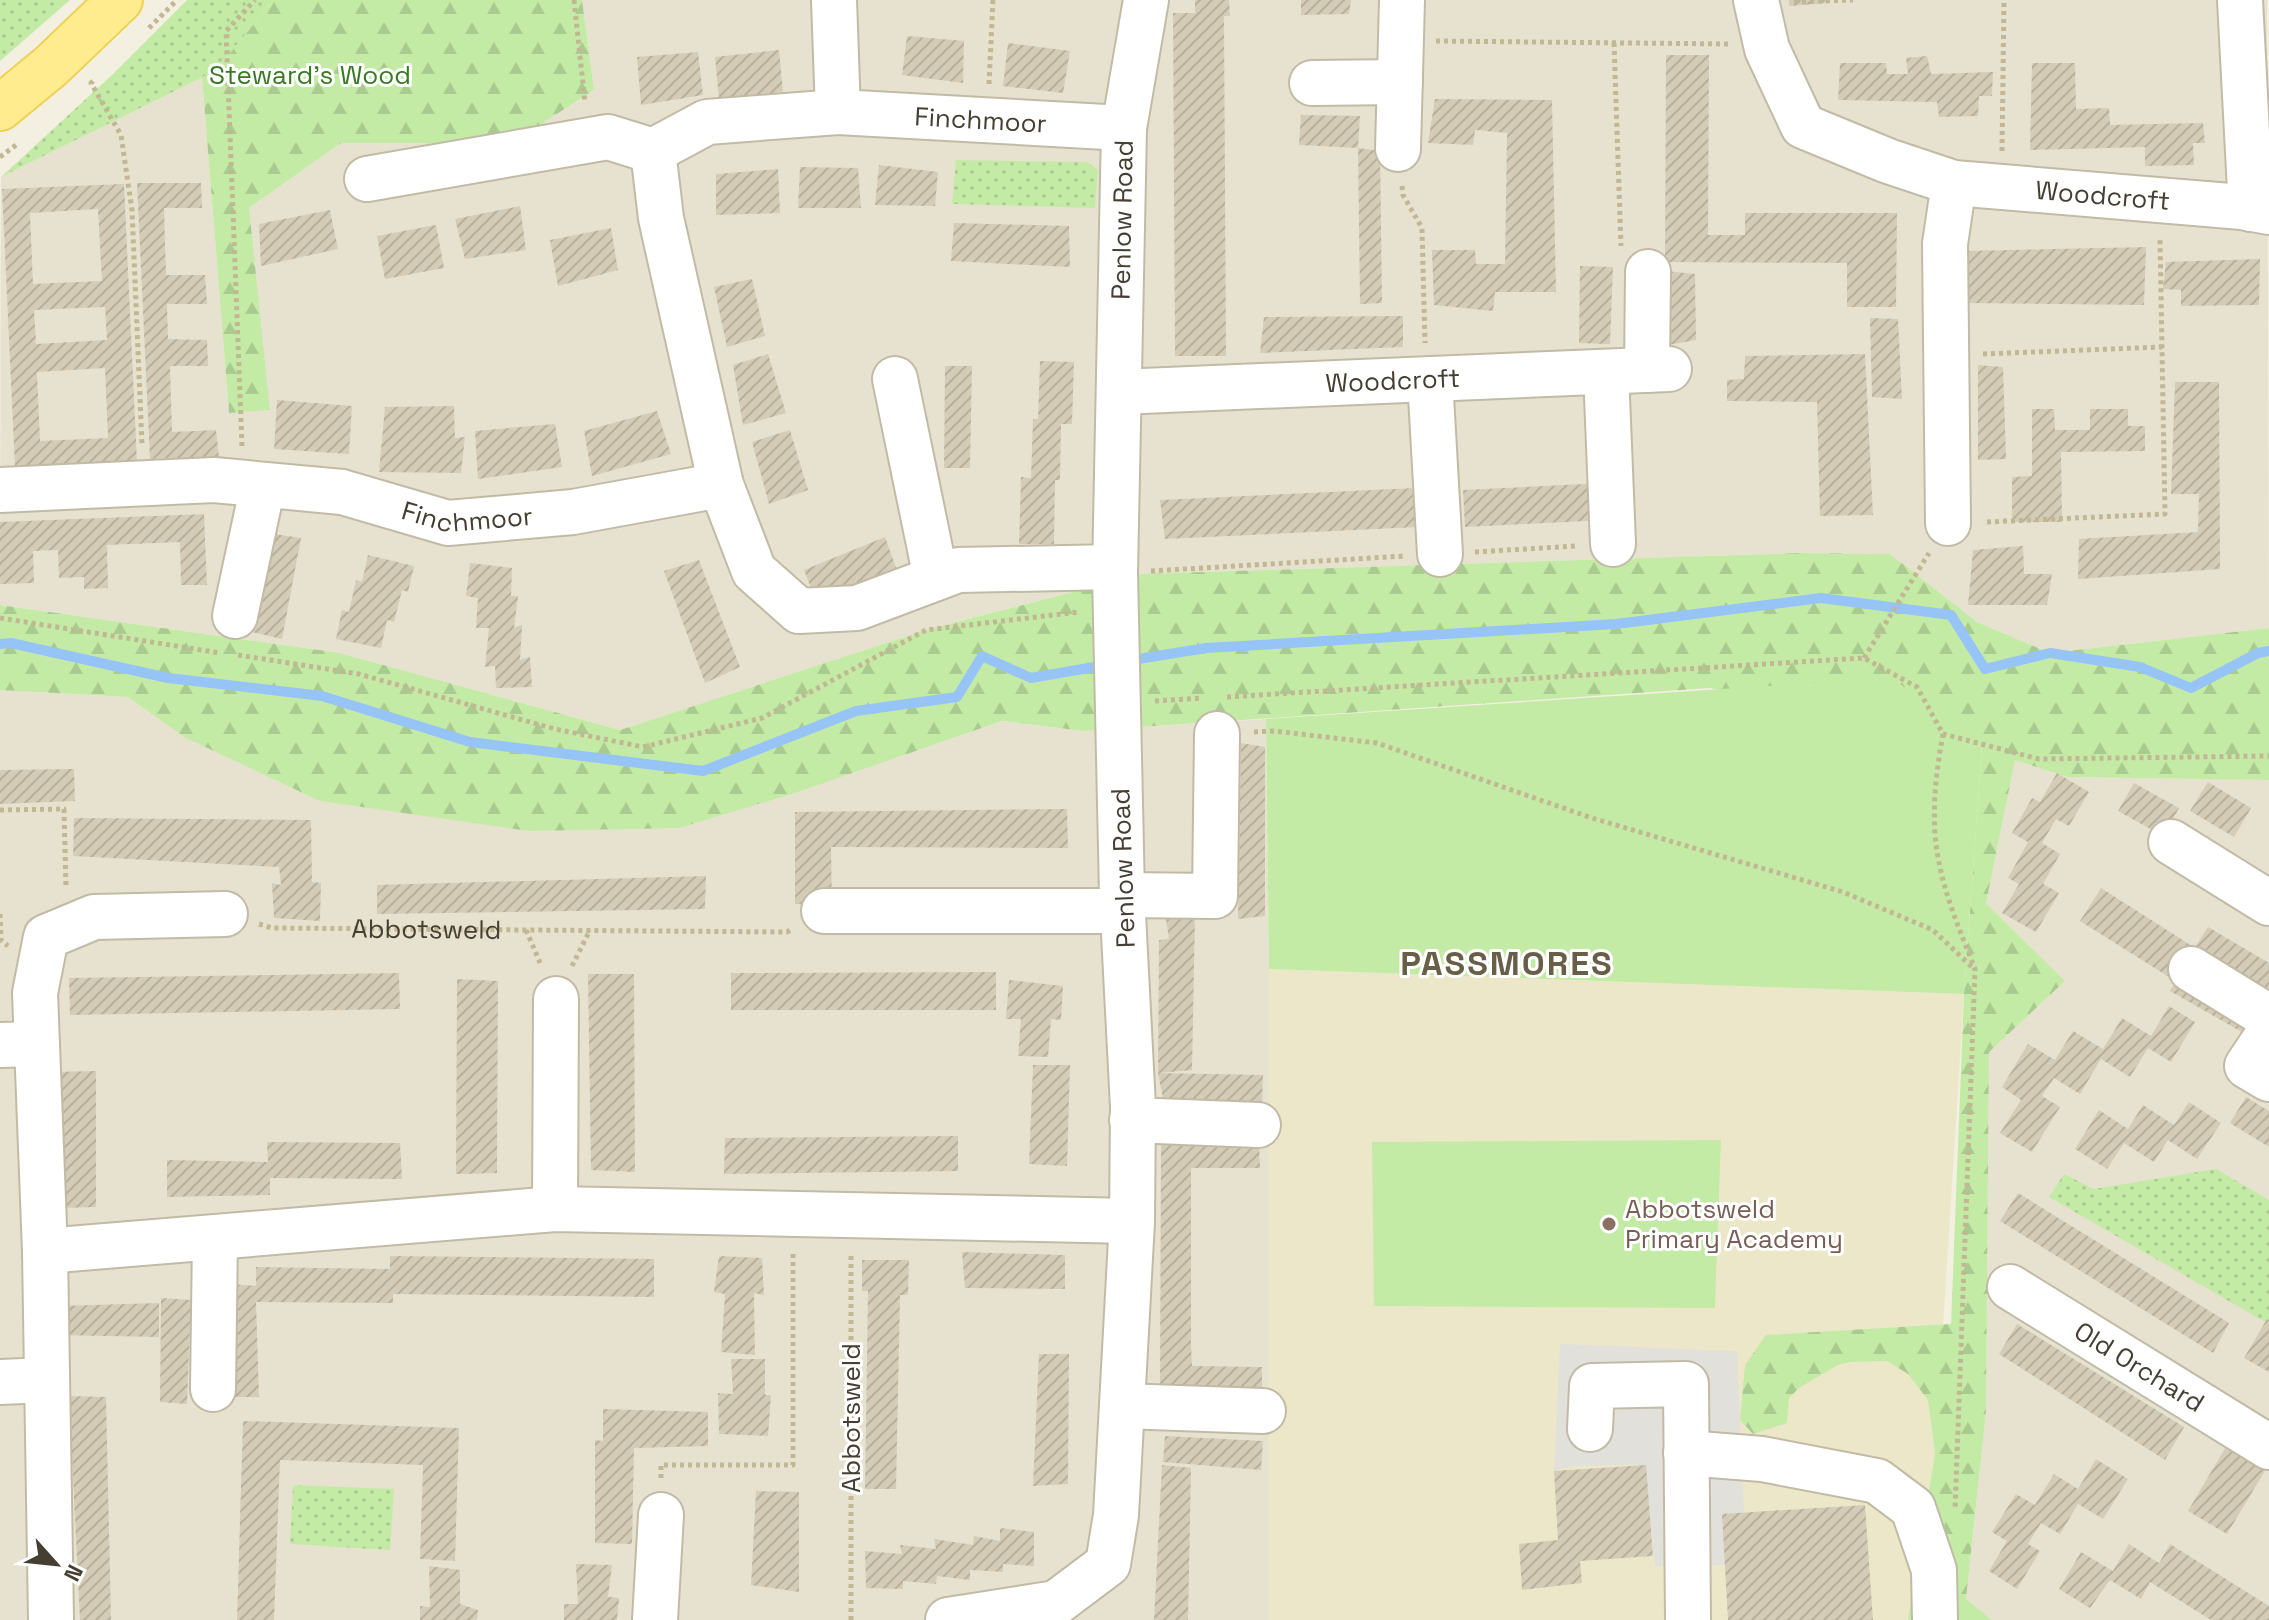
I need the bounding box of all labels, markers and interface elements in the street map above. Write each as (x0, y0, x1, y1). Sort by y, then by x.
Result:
park label: Steward's Wood (209, 58, 411, 92)
street label: Finchmoor (914, 99, 1048, 141)
street label: Penlow Road (1104, 139, 1141, 300)
street label: Woodcroft (2034, 173, 2171, 218)
street label: Woodcroft (1325, 361, 1461, 400)
street label: Finchmoor (398, 493, 534, 541)
street label: Penlow Road (1103, 787, 1143, 949)
street label: Abbotsweld (351, 912, 502, 947)
district label: PASSMORES (1400, 942, 1614, 985)
place label: Abbotsweld Primary Academy (1625, 1192, 1843, 1256)
marker: Abbotsweld Primary Academy (1600, 1215, 1618, 1233)
street label: Old Orchard (2068, 1314, 2211, 1420)
street label: Abbotsweld (834, 1343, 868, 1493)
north arrow (16, 1524, 96, 1604)
text: N (58, 1560, 90, 1586)

